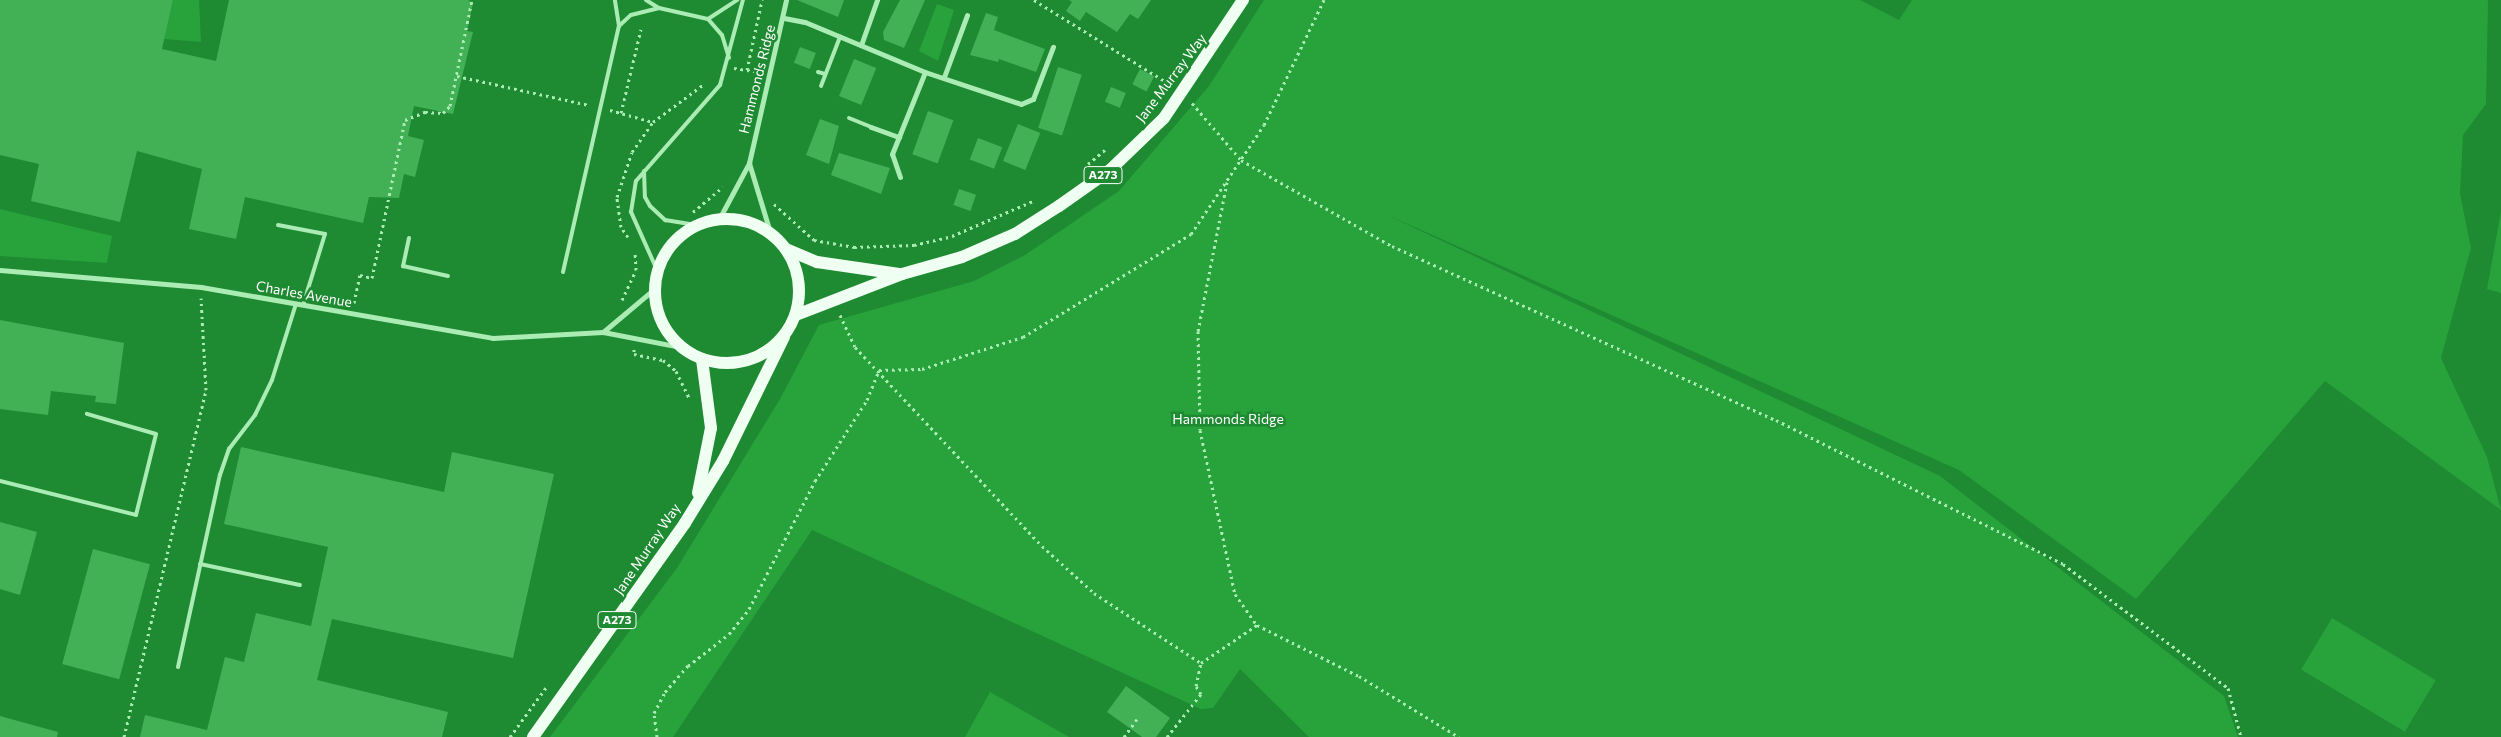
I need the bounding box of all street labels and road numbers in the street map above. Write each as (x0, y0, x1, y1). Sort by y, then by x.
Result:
street label: Hammonds Ridge (735, 23, 779, 135)
street label: Jane Murray Way (1132, 30, 1210, 126)
road number: A273 (1083, 166, 1123, 184)
street label: Charles Avenue (255, 277, 353, 311)
street label: Jane Murray Way (610, 500, 684, 598)
road number: A273 (597, 610, 637, 630)

